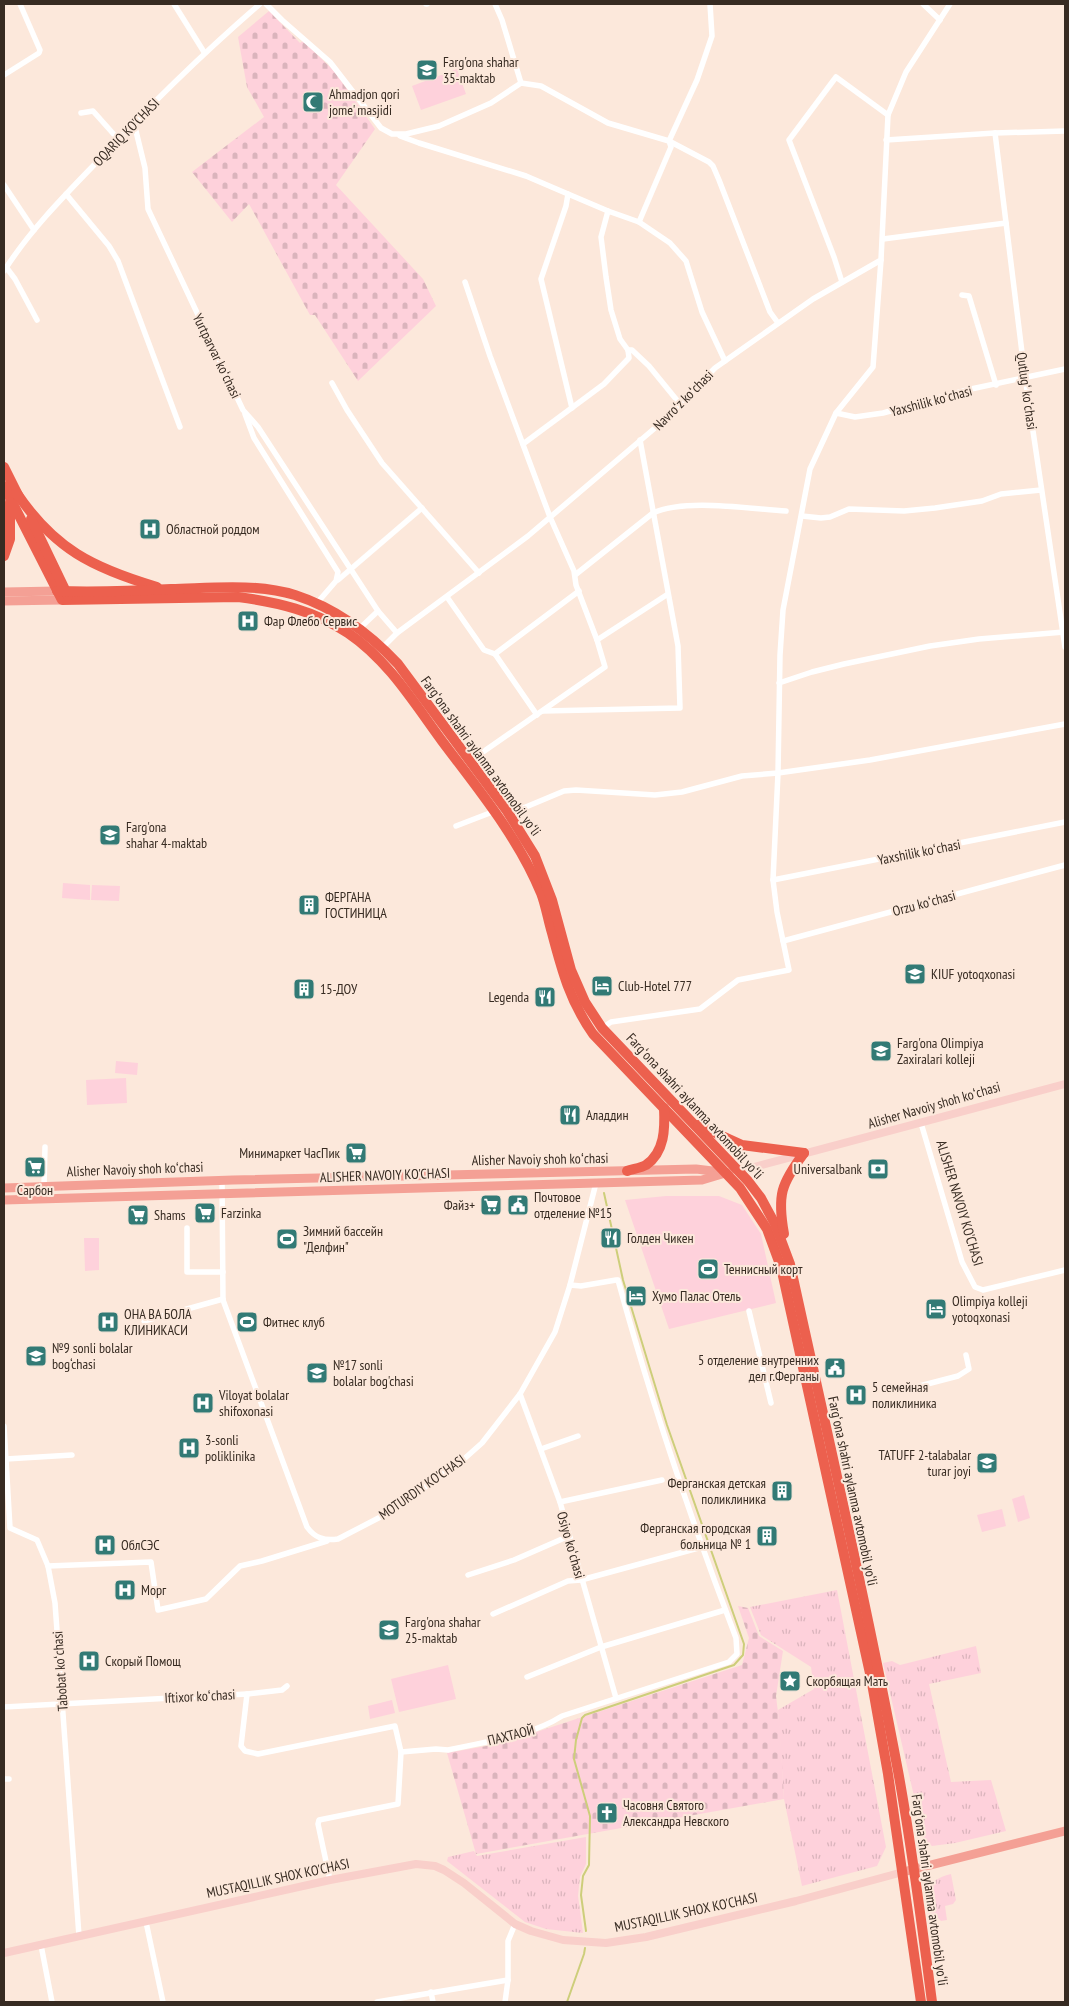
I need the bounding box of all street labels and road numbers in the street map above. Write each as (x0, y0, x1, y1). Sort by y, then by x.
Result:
street label: OQARIQ KO'CHASI (89, 94, 163, 170)
street label: Yurtparvar koʻchasi (189, 311, 245, 401)
street label: Qutlugʻ koʻchasi (1013, 351, 1041, 431)
street label: Navroʻz koʻchasi (649, 366, 717, 434)
street label: Yaxshilik koʻchasi (888, 381, 974, 421)
street label: Fargʻona shahri aylanma avtomobil yoʻli (417, 673, 545, 839)
street label: Yaxshilik koʻchasi (876, 835, 962, 869)
street label: Orzu koʻchasi (890, 886, 958, 920)
street label: Fargʻona shahri aylanma avtomobil yoʻli (623, 1029, 767, 1183)
street label: Alisher Navoiy shoh koʻchasi (866, 1077, 1002, 1133)
street label: ALISHER NAVOIY KO'CHASI (932, 1138, 988, 1268)
street label: Alisher Navoiy shoh koʻchasi (471, 1149, 609, 1169)
street label: Alisher Navoiy shoh koʻchasi (66, 1158, 204, 1180)
street label: ALISHER NAVOIY KO'CHASI (320, 1164, 450, 1186)
street label: Fargʻona shahri aylanma avtomobil yoʻli (824, 1395, 882, 1587)
street label: MOTURDIY KO'CHASI (375, 1450, 469, 1524)
street label: Osiyo koʻchasi (553, 1509, 589, 1581)
street label: Tabobat koʻchasi (48, 1630, 72, 1712)
street label: Iftixor koʻchasi (164, 1685, 236, 1707)
street label: ПАХТАОЙ (486, 1721, 536, 1749)
street label: Fargʻona shahri aylanma avtomobil yoʻli (908, 1793, 952, 1987)
street label: MUSTAQILLIK SHOX KO'CHASI (205, 1854, 351, 1902)
street label: MUSTAQILLIK SHOX KO'CHASI (613, 1888, 759, 1936)

